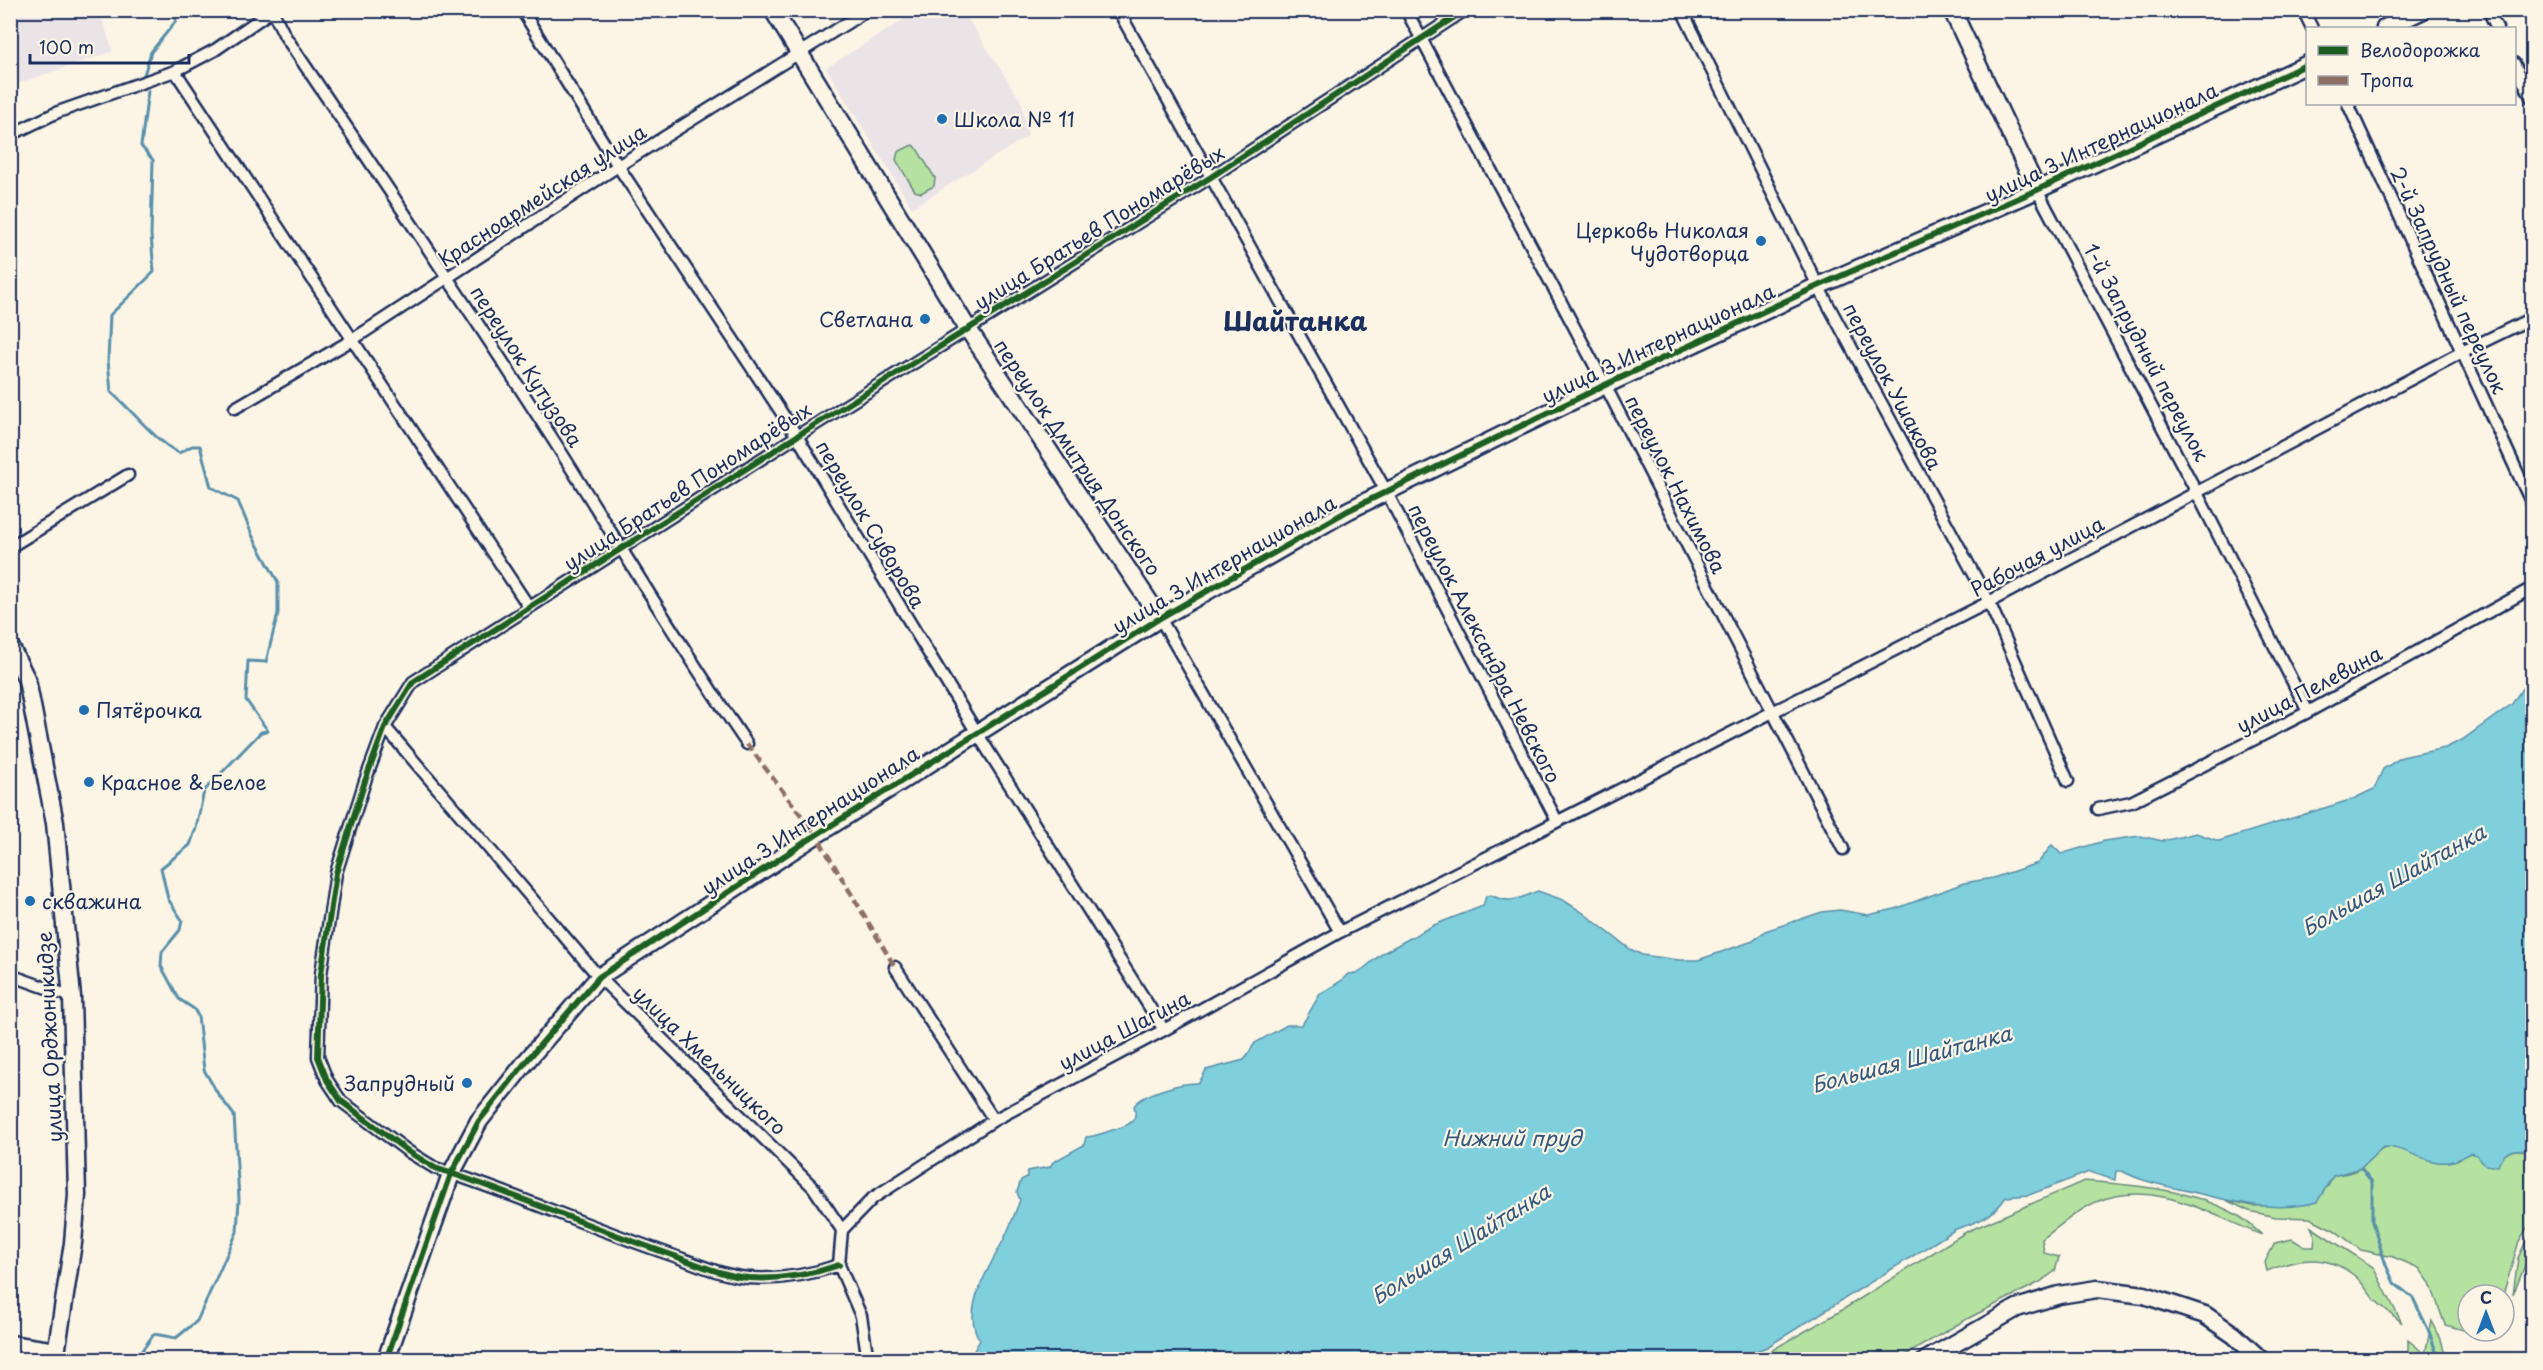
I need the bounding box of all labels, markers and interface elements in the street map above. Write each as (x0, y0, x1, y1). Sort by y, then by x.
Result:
scale bar (30, 27, 189, 65)
legend (2306, 27, 2516, 105)
text: 100 m (39, 33, 94, 60)
text: Велодорожка (2360, 36, 2481, 63)
text: Тропа (2360, 66, 2413, 93)
street label: улица 3 Интернационала (1979, 74, 2223, 209)
place label: Школа № 11 (954, 104, 1075, 134)
marker: Школа № 11 (935, 112, 949, 126)
street label: Красноармейская улица (432, 116, 652, 274)
street label: улица Братьев Пономарёвых (968, 137, 1230, 317)
street label: 2-й Запрудный переулок (2383, 161, 2515, 399)
place label: Церковь Николая Чудотворца (1576, 215, 1750, 268)
marker: Церковь Николая Чудотворца (1754, 234, 1768, 248)
street label: 1-й Запрудный переулок (2077, 238, 2217, 466)
street label: улица 3 Интернационала (1536, 275, 1780, 410)
street label: переулок Кутузова (463, 279, 591, 453)
street label: переулок Ушакова (1836, 297, 1950, 475)
district label: Шайтанка (1223, 301, 1368, 340)
place label: Светлана (819, 304, 913, 334)
marker: Светлана (918, 312, 932, 326)
street label: переулок Дмитрия Донского (987, 332, 1169, 582)
street label: переулок Нахимова (1618, 390, 1734, 579)
street label: улица Братьев Пономарёвых (557, 394, 817, 578)
street label: переулок Суворова (809, 434, 933, 614)
street label: улица 3 Интернационала (1106, 487, 1342, 641)
street label: переулок Александра Невского (1401, 498, 1569, 788)
street label: Рабочая улица (1965, 508, 2109, 604)
street label: улица Пелевина (2231, 638, 2388, 740)
place label: Пятёрочка (96, 695, 202, 725)
marker: Пятёрочка (77, 703, 91, 717)
street label: улица 3 Интернационала (695, 738, 925, 902)
place label: Красное & Белое (101, 767, 267, 797)
marker: Красное & Белое (82, 775, 96, 789)
water label: Большая Шайтанка (2295, 815, 2492, 943)
place label: скважина (42, 886, 142, 916)
marker: скважина (23, 894, 37, 908)
street label: улица Орджоникидзе (28, 931, 70, 1143)
street label: улица Хмельницкого (626, 978, 794, 1142)
street label: улица Шагина (1053, 982, 1196, 1077)
water label: Большая Шайтанка (1807, 1016, 2015, 1100)
place label: Запрудный (344, 1068, 455, 1098)
marker: Запрудный (460, 1076, 474, 1090)
water label: Нижний пруд (1443, 1121, 1583, 1153)
water label: Большая Шайтанка (1364, 1174, 1557, 1311)
north arrow (2456, 1283, 2516, 1343)
text: С (2480, 1285, 2492, 1309)

